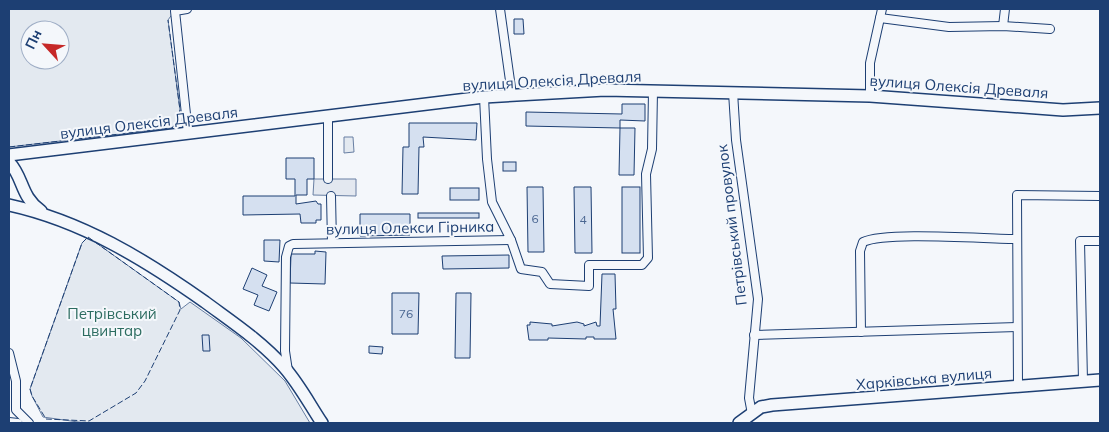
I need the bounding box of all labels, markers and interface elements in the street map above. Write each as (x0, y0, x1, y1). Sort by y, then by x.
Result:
north arrow (20, 20, 70, 70)
text: Пн (21, 27, 46, 52)
street label: вулиця Олексія Древаля (462, 66, 642, 95)
street label: вулиця Олексія Древаля (869, 71, 1049, 102)
street label: вулиця Олексія Древаля (59, 102, 239, 143)
street label: Петрівський провулок (712, 143, 751, 307)
house number: 6 (531, 211, 539, 226)
house number: 4 (579, 212, 587, 227)
street label: вулиця Олекси Гірника (326, 217, 494, 238)
park label: Петрівський цвинтар (67, 304, 157, 340)
house number: 76 (399, 306, 413, 321)
street label: Харківська вулиця (855, 363, 993, 394)

